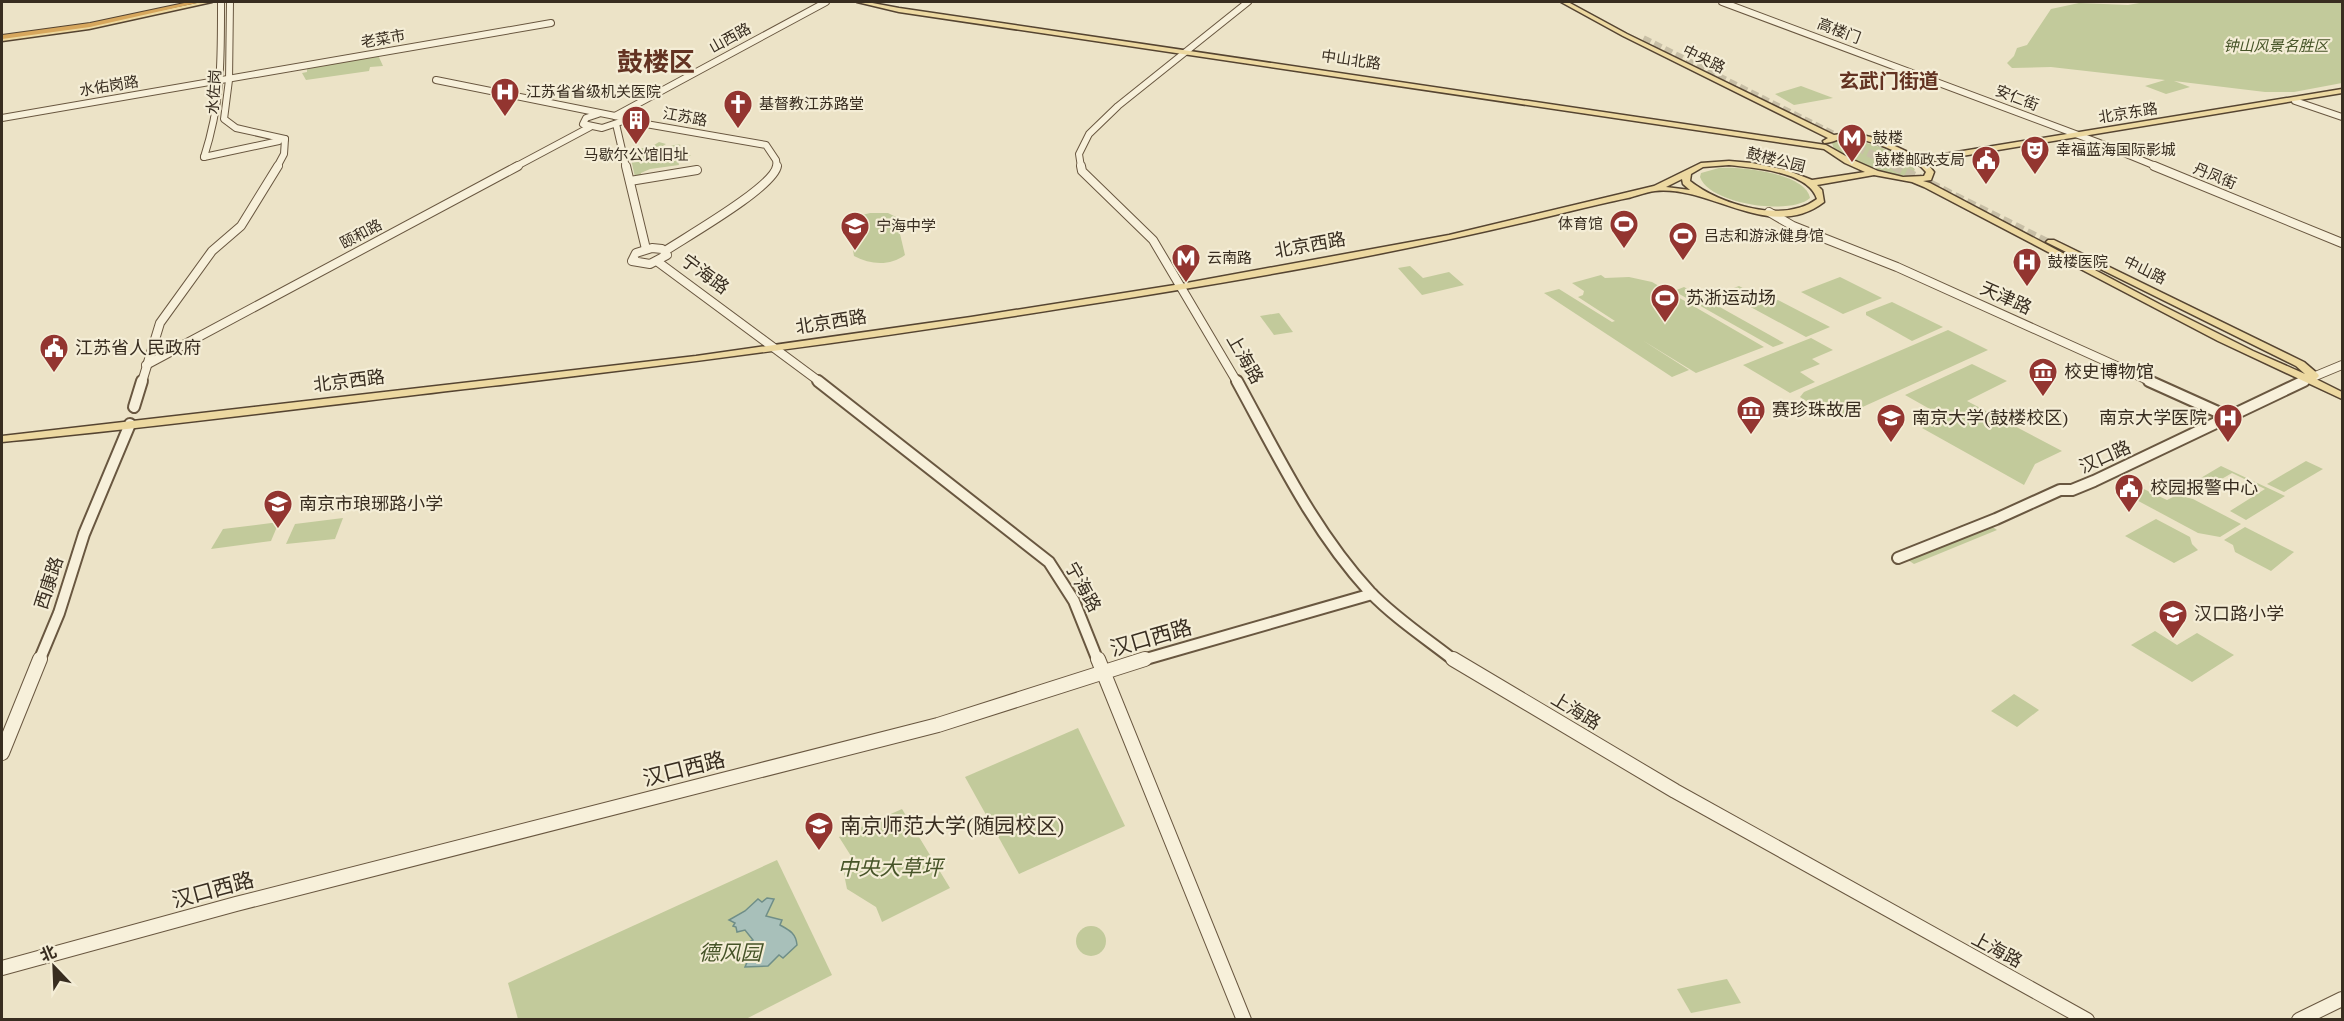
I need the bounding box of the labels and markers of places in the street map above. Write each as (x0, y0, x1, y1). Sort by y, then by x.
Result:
hospital icon: 江苏省省级机关医院 (489, 76, 521, 118)
place label: 江苏省省级机关医院 (526, 81, 661, 101)
church icon: 基督教江苏路堂 (722, 88, 754, 130)
place label: 基督教江苏路堂 (759, 93, 864, 113)
building icon: 马歇尔公馆旧址 (620, 104, 652, 146)
metro station icon: 鼓楼 (1836, 122, 1868, 164)
place label: 鼓楼 (1873, 127, 1903, 147)
theatre icon: 幸福蓝海国际影城 (2019, 134, 2051, 176)
place label: 幸福蓝海国际影城 (2056, 139, 2176, 159)
place label: 马歇尔公馆旧址 (583, 144, 689, 164)
public building icon: 鼓楼邮政支局 (1970, 144, 2002, 186)
place label: 鼓楼邮政支局 (1875, 149, 1965, 169)
sports icon: 体育馆 (1608, 208, 1640, 250)
school or university icon: 宁海中学 (839, 210, 871, 252)
place label: 体育馆 (1558, 213, 1603, 233)
place label: 宁海中学 (876, 215, 936, 235)
sports icon: 吕志和游泳健身馆 (1667, 220, 1699, 262)
place label: 吕志和游泳健身馆 (1704, 225, 1824, 245)
metro station icon: 云南路 (1170, 242, 1202, 284)
hospital icon: 鼓楼医院 (2011, 246, 2043, 288)
place label: 云南路 (1207, 247, 1252, 267)
place label: 鼓楼医院 (2048, 251, 2108, 271)
sports icon: 苏浙运动场 (1649, 282, 1681, 324)
place label: 苏浙运动场 (1686, 285, 1776, 309)
public building icon: 江苏省人民政府 (38, 332, 70, 374)
place label: 江苏省人民政府 (75, 335, 201, 359)
museum icon: 校史博物馆 (2027, 356, 2059, 398)
place label: 校史博物馆 (2064, 359, 2154, 383)
museum icon: 赛珍珠故居 (1735, 394, 1767, 436)
place label: 赛珍珠故居 (1772, 397, 1862, 421)
school or university icon: 南京大学(鼓楼校区) (1875, 402, 1907, 444)
hospital icon: 南京大学医院 (2212, 402, 2244, 444)
place label: 南京大学(鼓楼校区) (1912, 405, 2068, 429)
place label: 南京大学医院 (2099, 405, 2207, 429)
public building icon: 校园报警中心 (2113, 472, 2145, 514)
place label: 校园报警中心 (2150, 475, 2258, 499)
school or university icon: 南京市琅琊路小学 (262, 488, 294, 530)
place label: 南京市琅琊路小学 (299, 491, 443, 515)
school or university icon: 汉口路小学 (2157, 598, 2189, 640)
place label: 汉口路小学 (2194, 601, 2284, 625)
school or university icon: 南京师范大学(随园校区) (803, 810, 835, 852)
place label: 南京师范大学(随园校区) (840, 811, 1064, 839)

